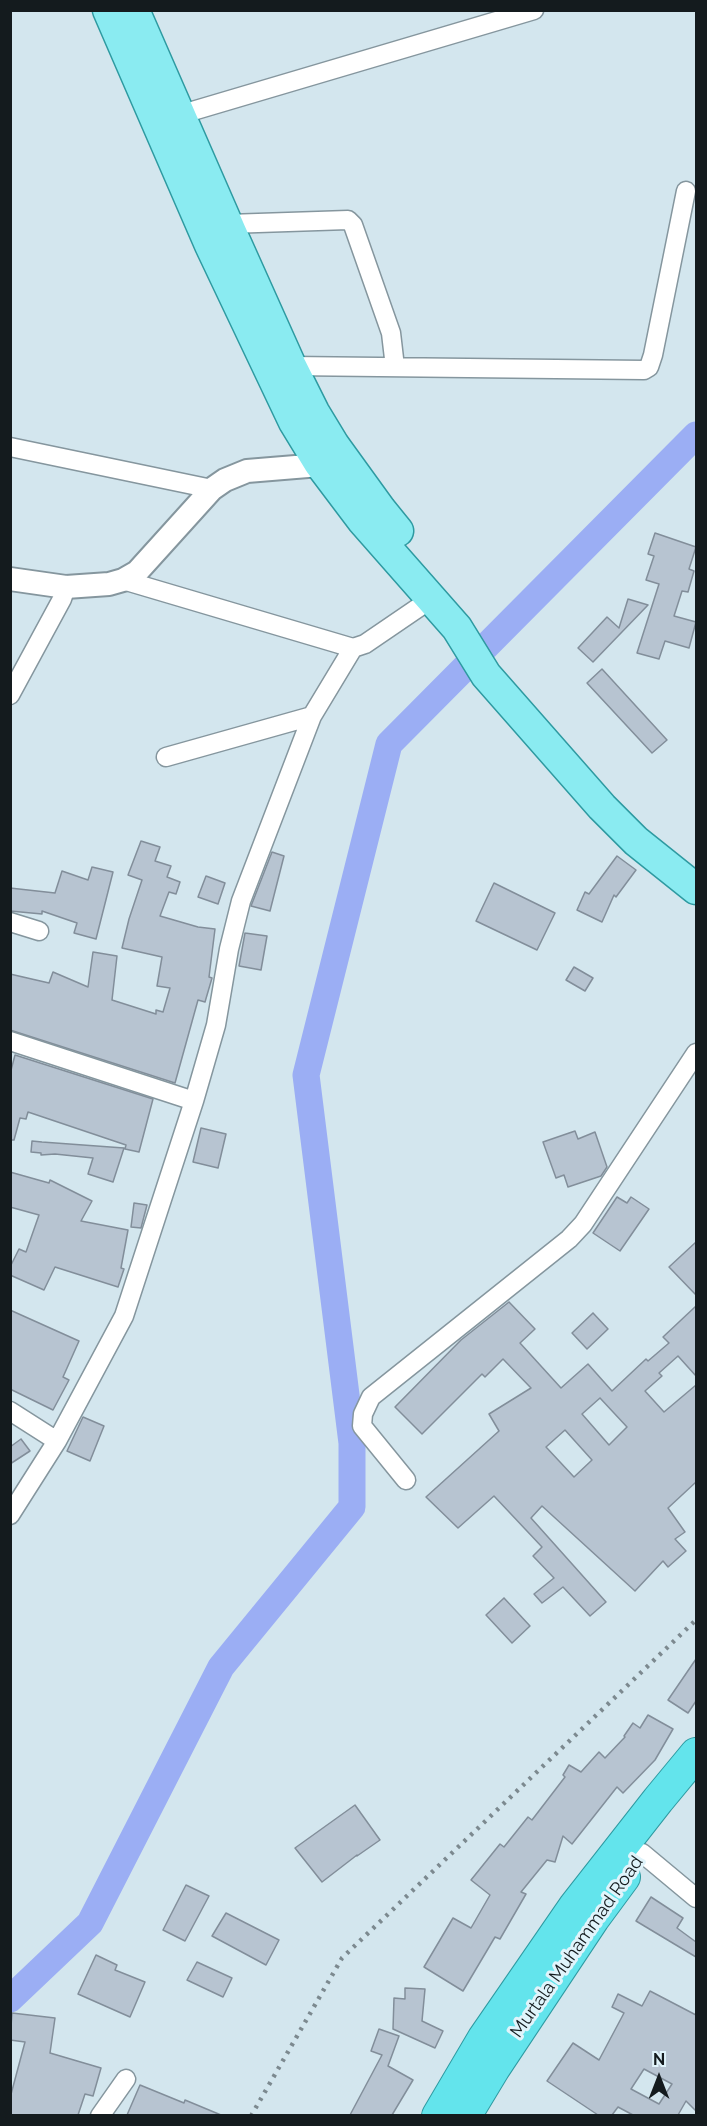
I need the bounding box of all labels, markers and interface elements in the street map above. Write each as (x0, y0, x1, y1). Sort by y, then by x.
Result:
street label: Murtala Muhammad Road (506, 1852, 648, 2042)
north arrow (629, 2048, 689, 2108)
text: N (653, 2050, 665, 2069)

